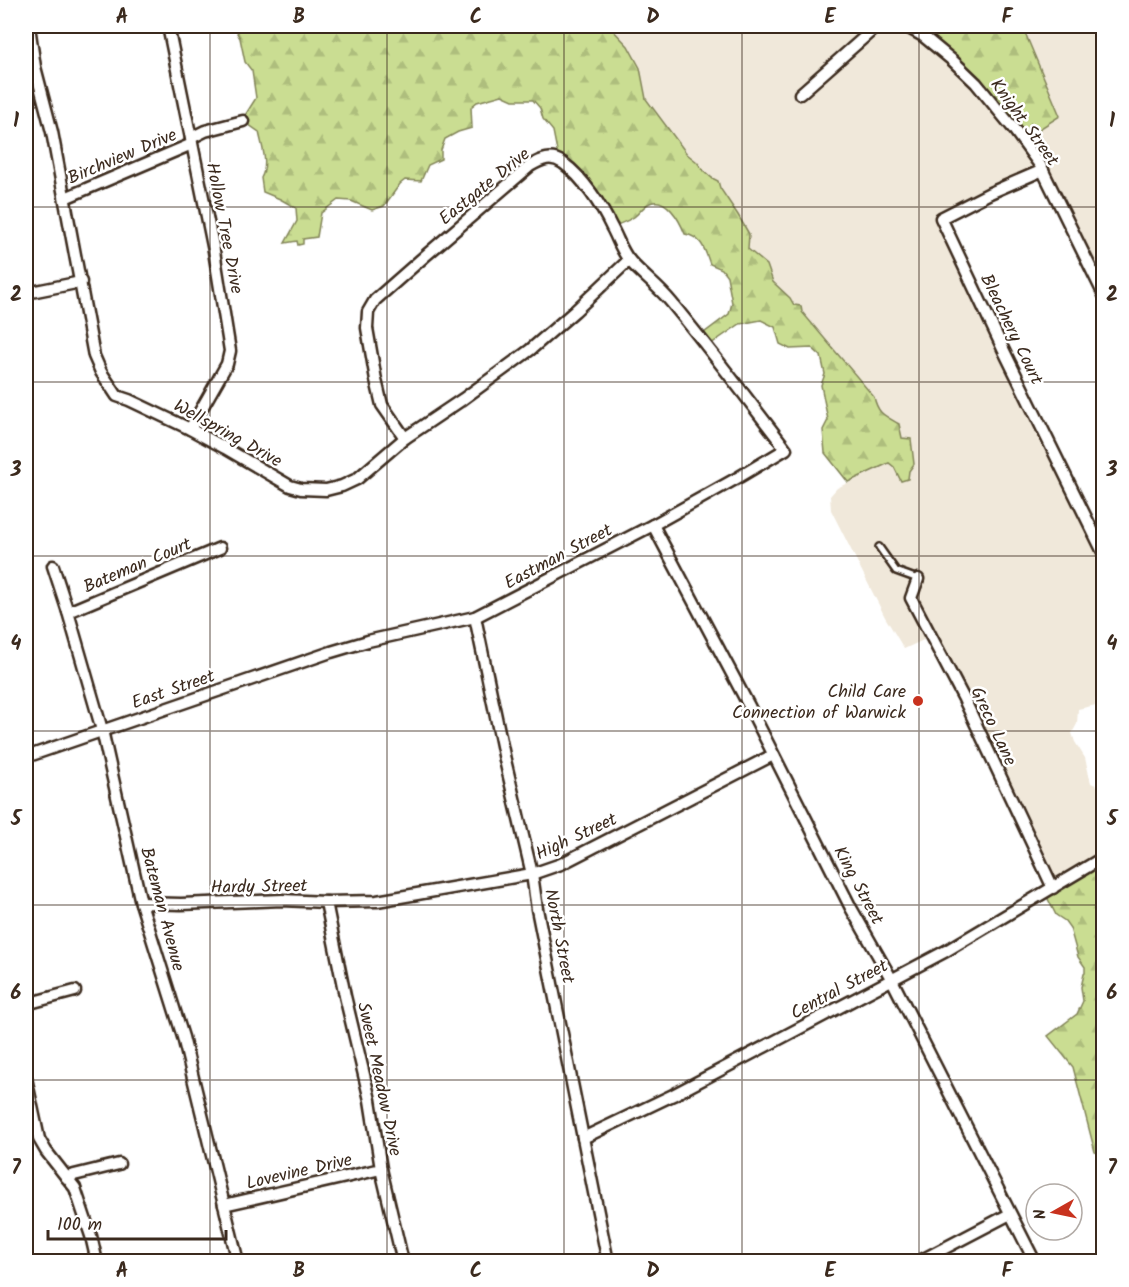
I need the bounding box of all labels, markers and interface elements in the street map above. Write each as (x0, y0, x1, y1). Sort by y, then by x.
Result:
text: A (116, 2, 128, 34)
text: B (293, 2, 305, 34)
text: C (470, 2, 482, 34)
text: D (646, 2, 660, 34)
text: E (824, 2, 836, 34)
text: F (1002, 2, 1014, 34)
street label: Knight Street (982, 73, 1066, 174)
text: 1 (13, 106, 19, 138)
text: 1 (1109, 106, 1115, 138)
street label: Birchview Drive (63, 121, 182, 193)
street label: Eastgate Drive (433, 141, 537, 233)
street label: Hollow Tree Drive (197, 160, 250, 296)
street label: Bleachery Court (971, 269, 1051, 391)
text: 2 (10, 280, 22, 312)
text: 2 (1106, 280, 1118, 312)
street label: Wellspring Drive (168, 392, 287, 476)
text: 3 (10, 455, 22, 487)
text: 3 (1106, 455, 1118, 487)
street label: Eastman Street (499, 516, 619, 598)
street label: Bateman Court (79, 530, 197, 602)
text: 4 (11, 629, 22, 661)
text: 4 (1107, 629, 1118, 661)
street label: East Street (128, 662, 220, 718)
place label: Child Care Connection of Warwick (732, 678, 907, 728)
street label: Greco Lane (962, 682, 1024, 771)
marker: Child Care Connection of Warwick (911, 694, 925, 708)
text: 5 (10, 804, 23, 836)
text: 5 (1106, 804, 1119, 836)
street label: High Street (531, 805, 623, 869)
street label: King Street (825, 841, 891, 931)
street label: Bateman Avenue (131, 844, 192, 975)
street label: Hardy Street (210, 872, 309, 903)
street label: North Street (535, 887, 582, 987)
street label: Central Street (786, 952, 895, 1028)
text: 6 (11, 978, 22, 1010)
text: 6 (1107, 978, 1118, 1010)
street label: Sweet Meadow Drive (348, 1000, 409, 1159)
street label: Lovevine Drive (243, 1146, 355, 1199)
text: 7 (11, 1153, 21, 1185)
text: 7 (1107, 1153, 1117, 1185)
north arrow (1024, 1182, 1084, 1242)
scale bar (48, 1203, 226, 1241)
text: N (1028, 1207, 1054, 1221)
text: 100 m (57, 1211, 102, 1240)
text: A (116, 1256, 128, 1287)
text: B (293, 1256, 305, 1287)
text: C (470, 1256, 482, 1287)
text: D (646, 1256, 660, 1287)
text: E (824, 1256, 836, 1287)
text: F (1002, 1256, 1014, 1287)

